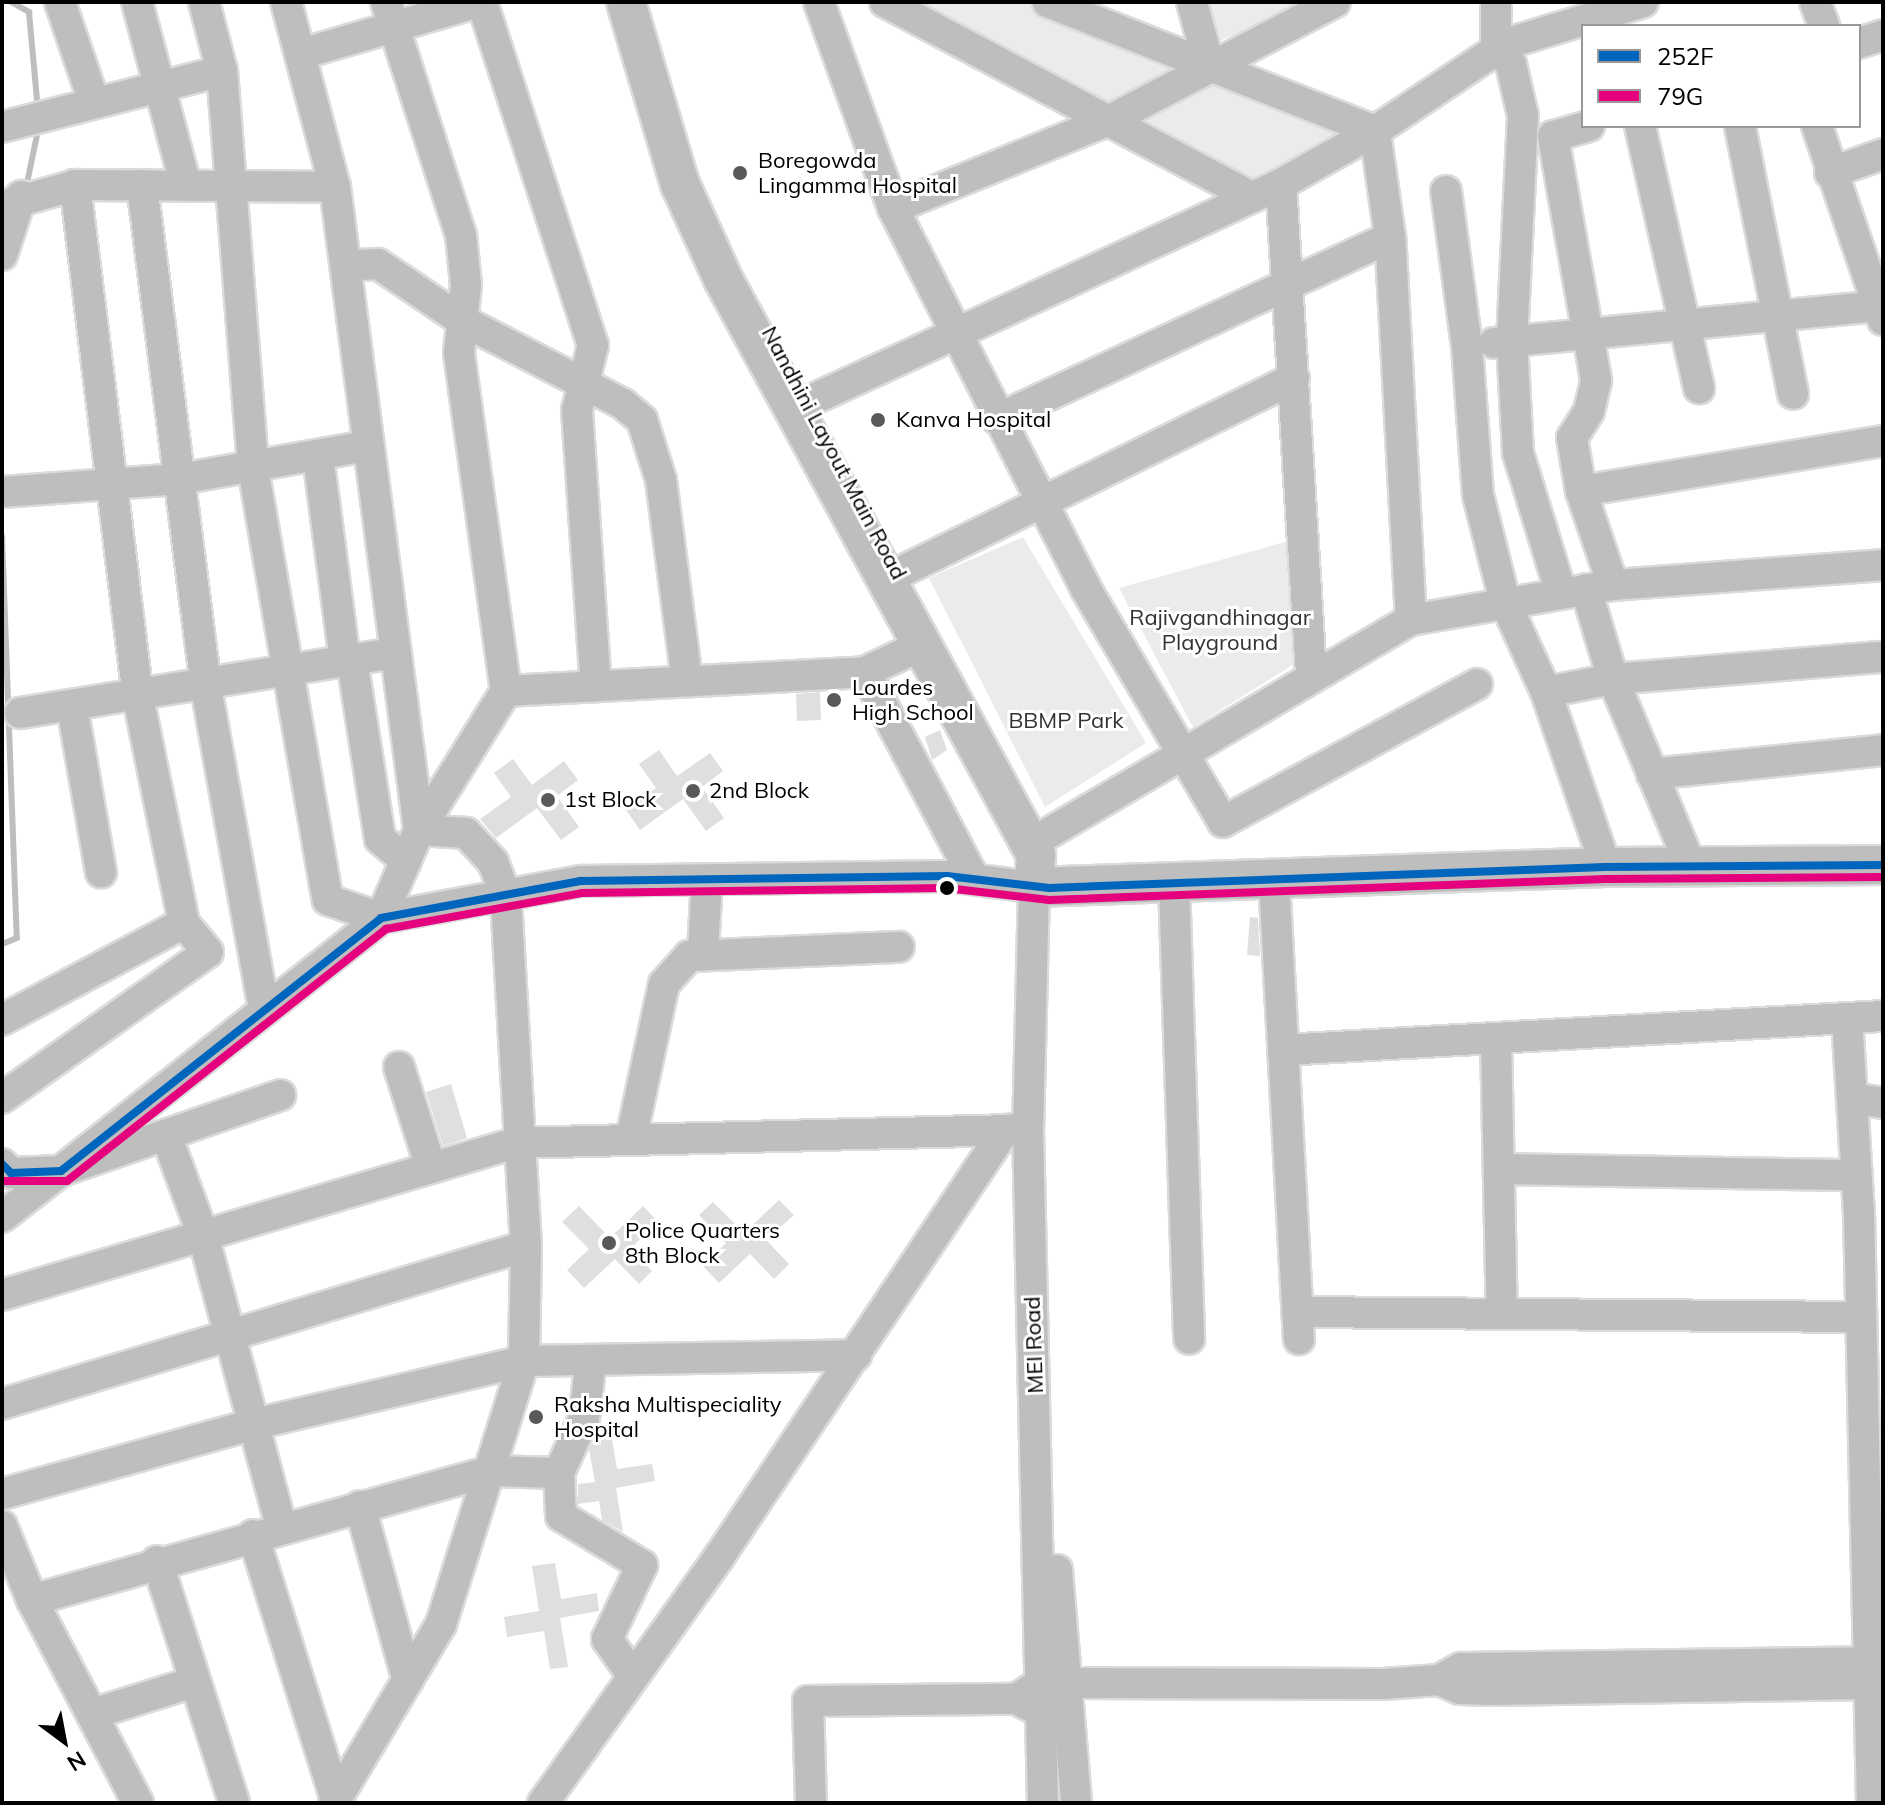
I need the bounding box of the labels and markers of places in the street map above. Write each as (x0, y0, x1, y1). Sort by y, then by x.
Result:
place label: Boregowda Lingamma Hospital (758, 147, 957, 198)
marker: Boregowda Lingamma Hospital (729, 162, 751, 184)
place label: Kanva Hospital (896, 407, 1051, 433)
marker: Kanva Hospital (867, 409, 889, 431)
place label: Lourdes High School (852, 674, 974, 726)
marker: Lourdes High School (823, 689, 845, 711)
place label: 2nd Block (709, 778, 809, 804)
marker: 2nd Block (684, 782, 702, 800)
place label: 1st Block (564, 787, 656, 813)
marker: 1st Block (539, 791, 557, 809)
unlabelled marker (939, 880, 955, 896)
place label: Police Quarters 8th Block (625, 1217, 780, 1268)
marker: Police Quarters 8th Block (600, 1234, 618, 1252)
place label: Raksha Multispeciality Hospital (554, 1391, 781, 1442)
marker: Raksha Multispeciality Hospital (525, 1406, 547, 1428)

